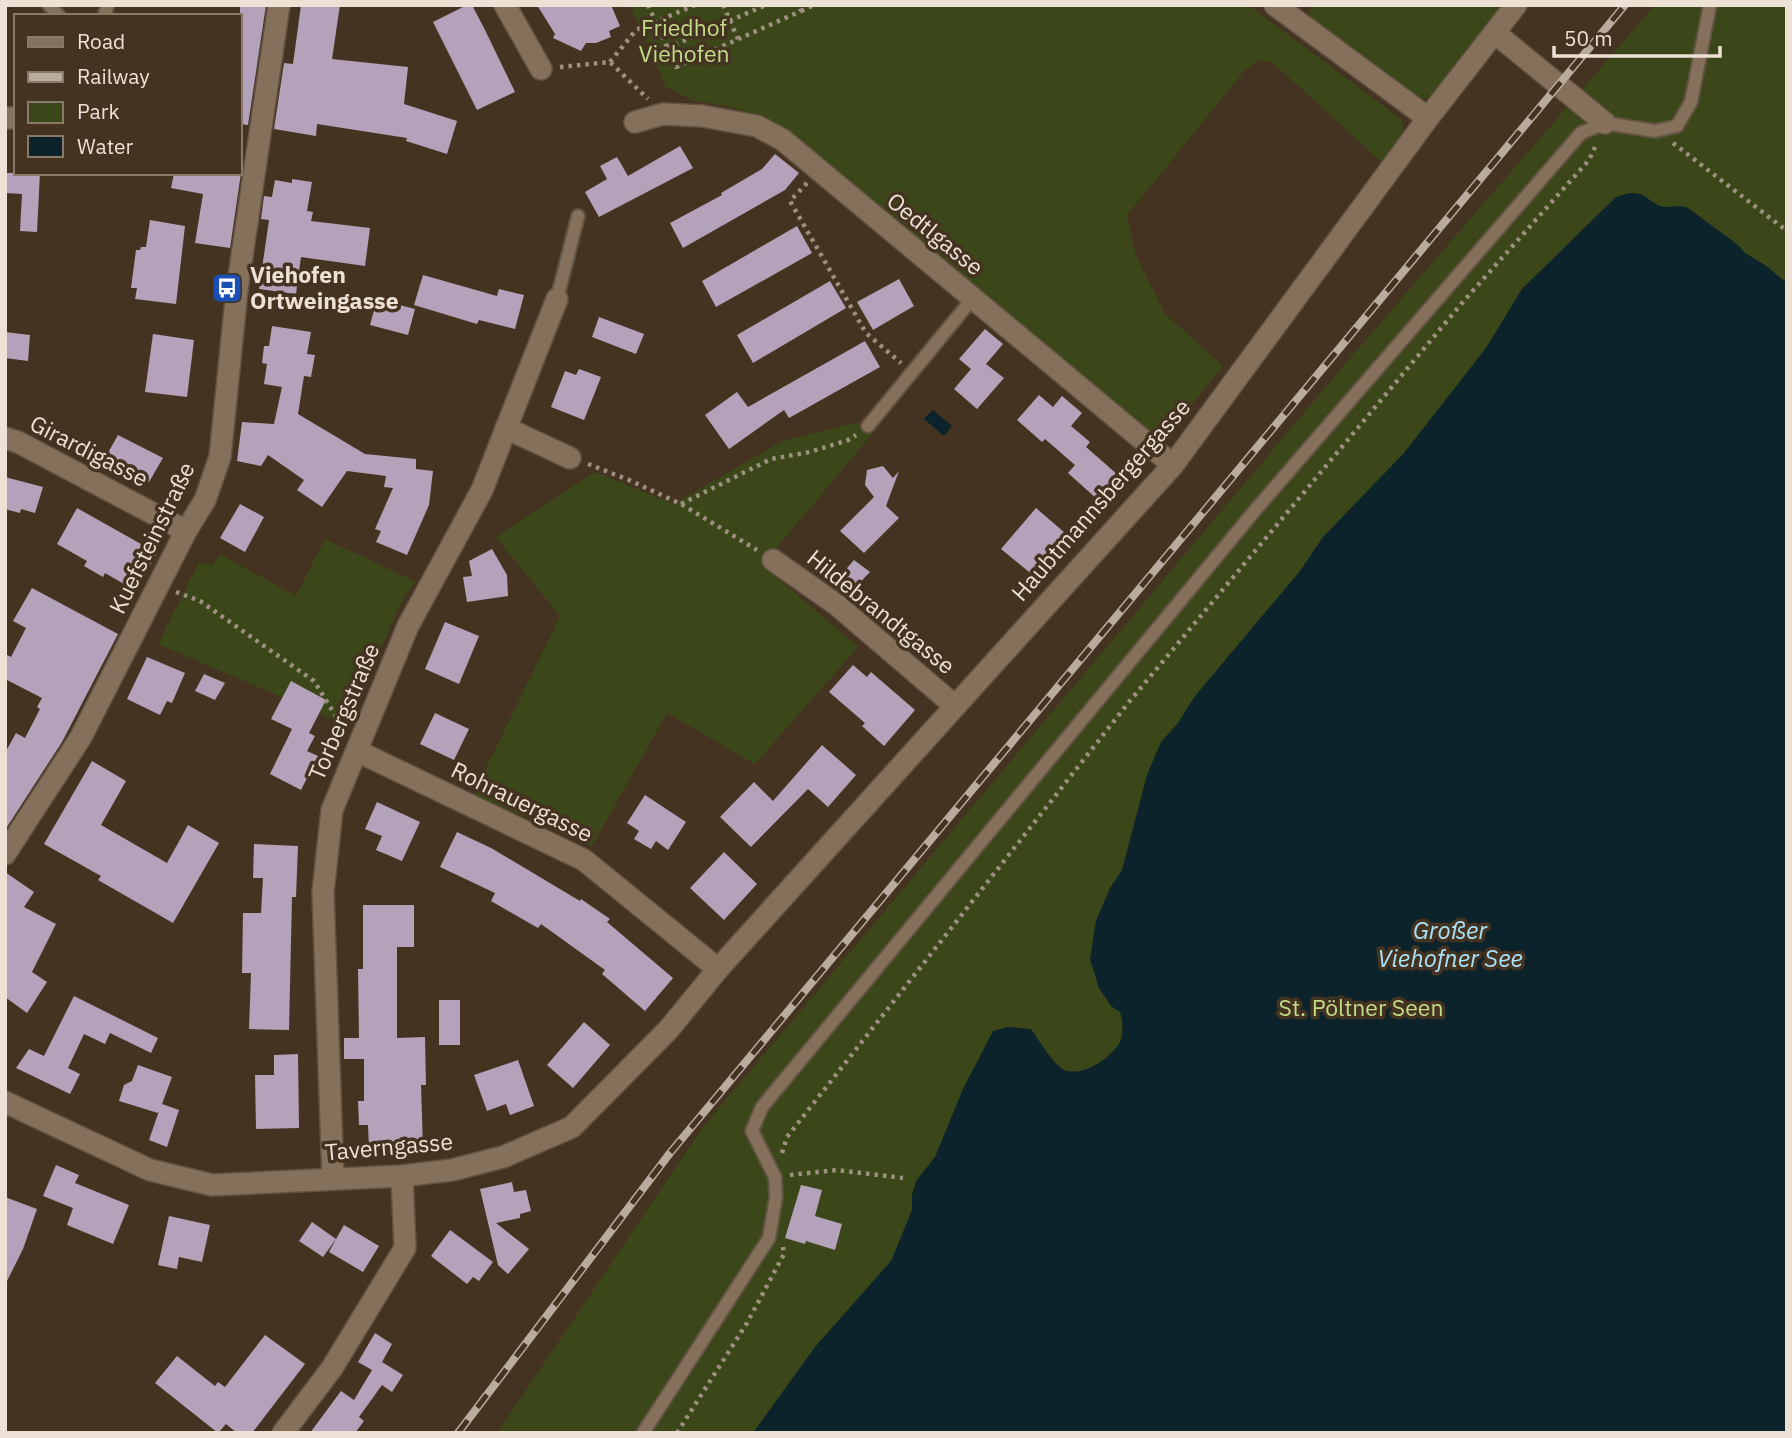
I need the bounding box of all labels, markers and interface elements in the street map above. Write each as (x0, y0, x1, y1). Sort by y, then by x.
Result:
park label: Friedhof Viehofen (638, 12, 730, 68)
legend (14, 14, 242, 175)
scale bar (1554, 14, 1720, 58)
text: 50 m (1564, 24, 1613, 52)
text: Road (77, 27, 125, 55)
text: Railway (77, 62, 150, 90)
text: Park (77, 97, 120, 125)
text: Water (77, 132, 134, 160)
street label: Oedtlgasse (881, 185, 990, 281)
place label: Viehofen Ortweingasse (250, 259, 399, 315)
bus stop icon: Viehofen Ortweingasse (210, 271, 244, 305)
street label: Haubtmannsbergergasse (1004, 392, 1196, 607)
street label: Girardigasse (25, 407, 154, 493)
street label: Kuefsteinstraße (101, 457, 201, 618)
street label: Hildebrandtgasse (802, 542, 962, 680)
street label: Torbergstraße (301, 639, 385, 785)
street label: Rohrauergasse (447, 754, 598, 848)
water label: Großer Viehofner See (1377, 914, 1523, 974)
park label: St. Pöltner Seen (1279, 992, 1443, 1022)
street label: Taverngasse (324, 1125, 454, 1167)

